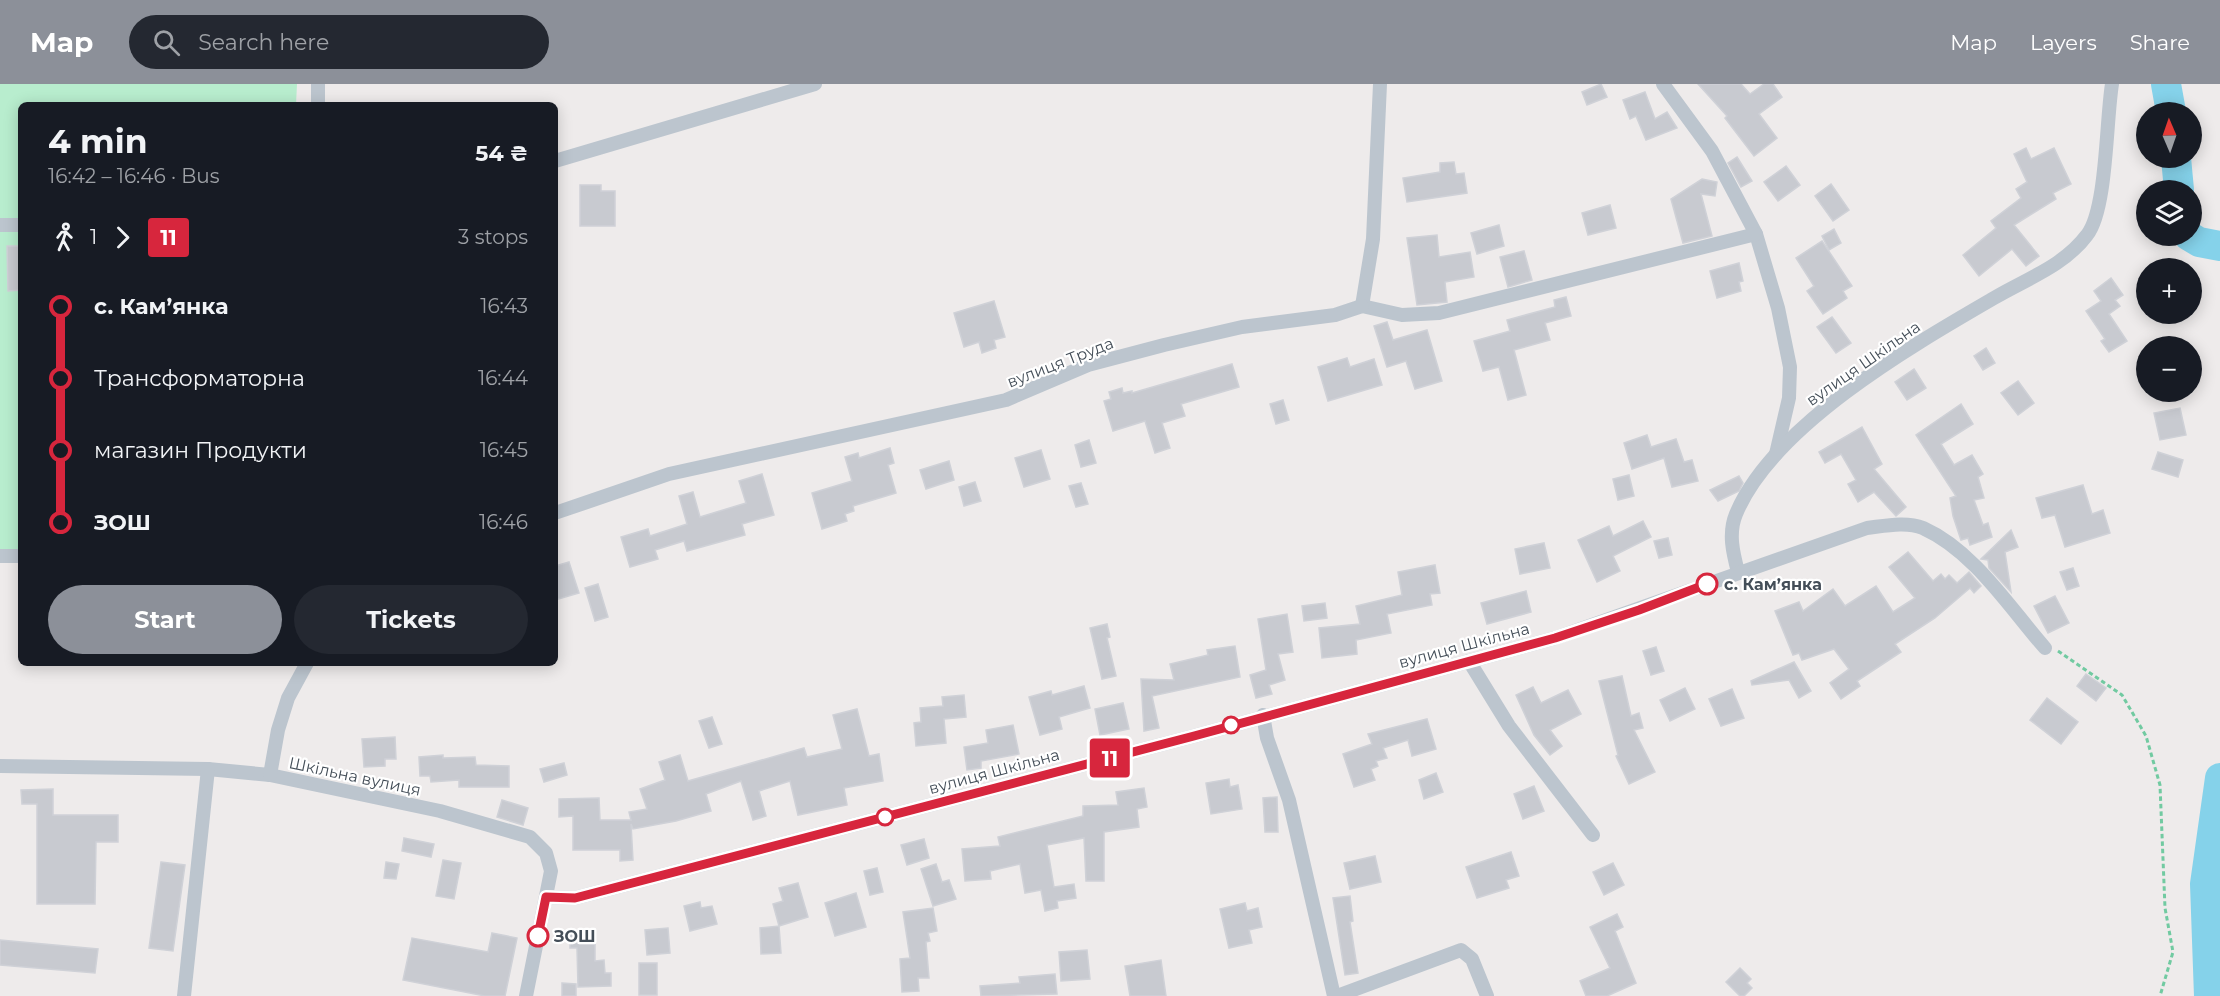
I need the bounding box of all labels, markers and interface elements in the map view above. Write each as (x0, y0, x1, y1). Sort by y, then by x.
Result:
search box (129, 15, 549, 69)
text: Map (30, 25, 93, 59)
icon: search (150, 26, 183, 59)
text: Search here (198, 29, 329, 56)
text: Map (1950, 30, 1997, 55)
text: Layers (2030, 30, 2097, 55)
text: Share (2130, 30, 2190, 55)
north arrow (2136, 102, 2202, 168)
map controls (2136, 102, 2202, 402)
text: 4 min (48, 121, 147, 161)
text: 54 ₴ (475, 140, 528, 167)
text: 16:42 – 16:46 · Bus (48, 164, 220, 188)
button: layers (2136, 180, 2202, 246)
icon: walk (48, 221, 81, 254)
icon: forward (106, 221, 139, 254)
text: 1 (90, 225, 97, 249)
text: 11 (160, 225, 177, 250)
text: 3 stops (458, 225, 528, 249)
button: + (2136, 258, 2202, 324)
text: с. Кам’янка (94, 293, 228, 320)
text: 16:43 (480, 294, 528, 318)
street label: вулиця Шкільна (1803, 317, 1924, 410)
street label: вулиця Труда (1004, 333, 1116, 391)
button: − (2136, 336, 2202, 402)
text: Трансформаторна (94, 365, 305, 392)
text: 16:44 (478, 366, 528, 390)
text: магазин Продукти (94, 437, 307, 464)
text: 16:45 (480, 438, 528, 462)
text: ЗОШ (94, 509, 151, 536)
text: 16:46 (479, 510, 528, 534)
marker: с. Кам’янка (1696, 573, 1718, 595)
place label: с. Кам’янка (1724, 575, 1822, 594)
button: Start (48, 585, 282, 654)
button: Tickets (294, 585, 528, 654)
street label: вулиця Шкільна (1397, 619, 1532, 672)
unlabelled marker (1222, 716, 1240, 734)
line badge: 11 (1083, 738, 1137, 778)
street label: вулиця Шкільна (927, 745, 1062, 798)
text: 11 (1102, 746, 1118, 771)
street label: Шкільна вулиця (287, 753, 423, 800)
unlabelled marker (876, 808, 894, 826)
marker: ЗОШ (527, 925, 549, 947)
place label: ЗОШ (553, 927, 595, 946)

